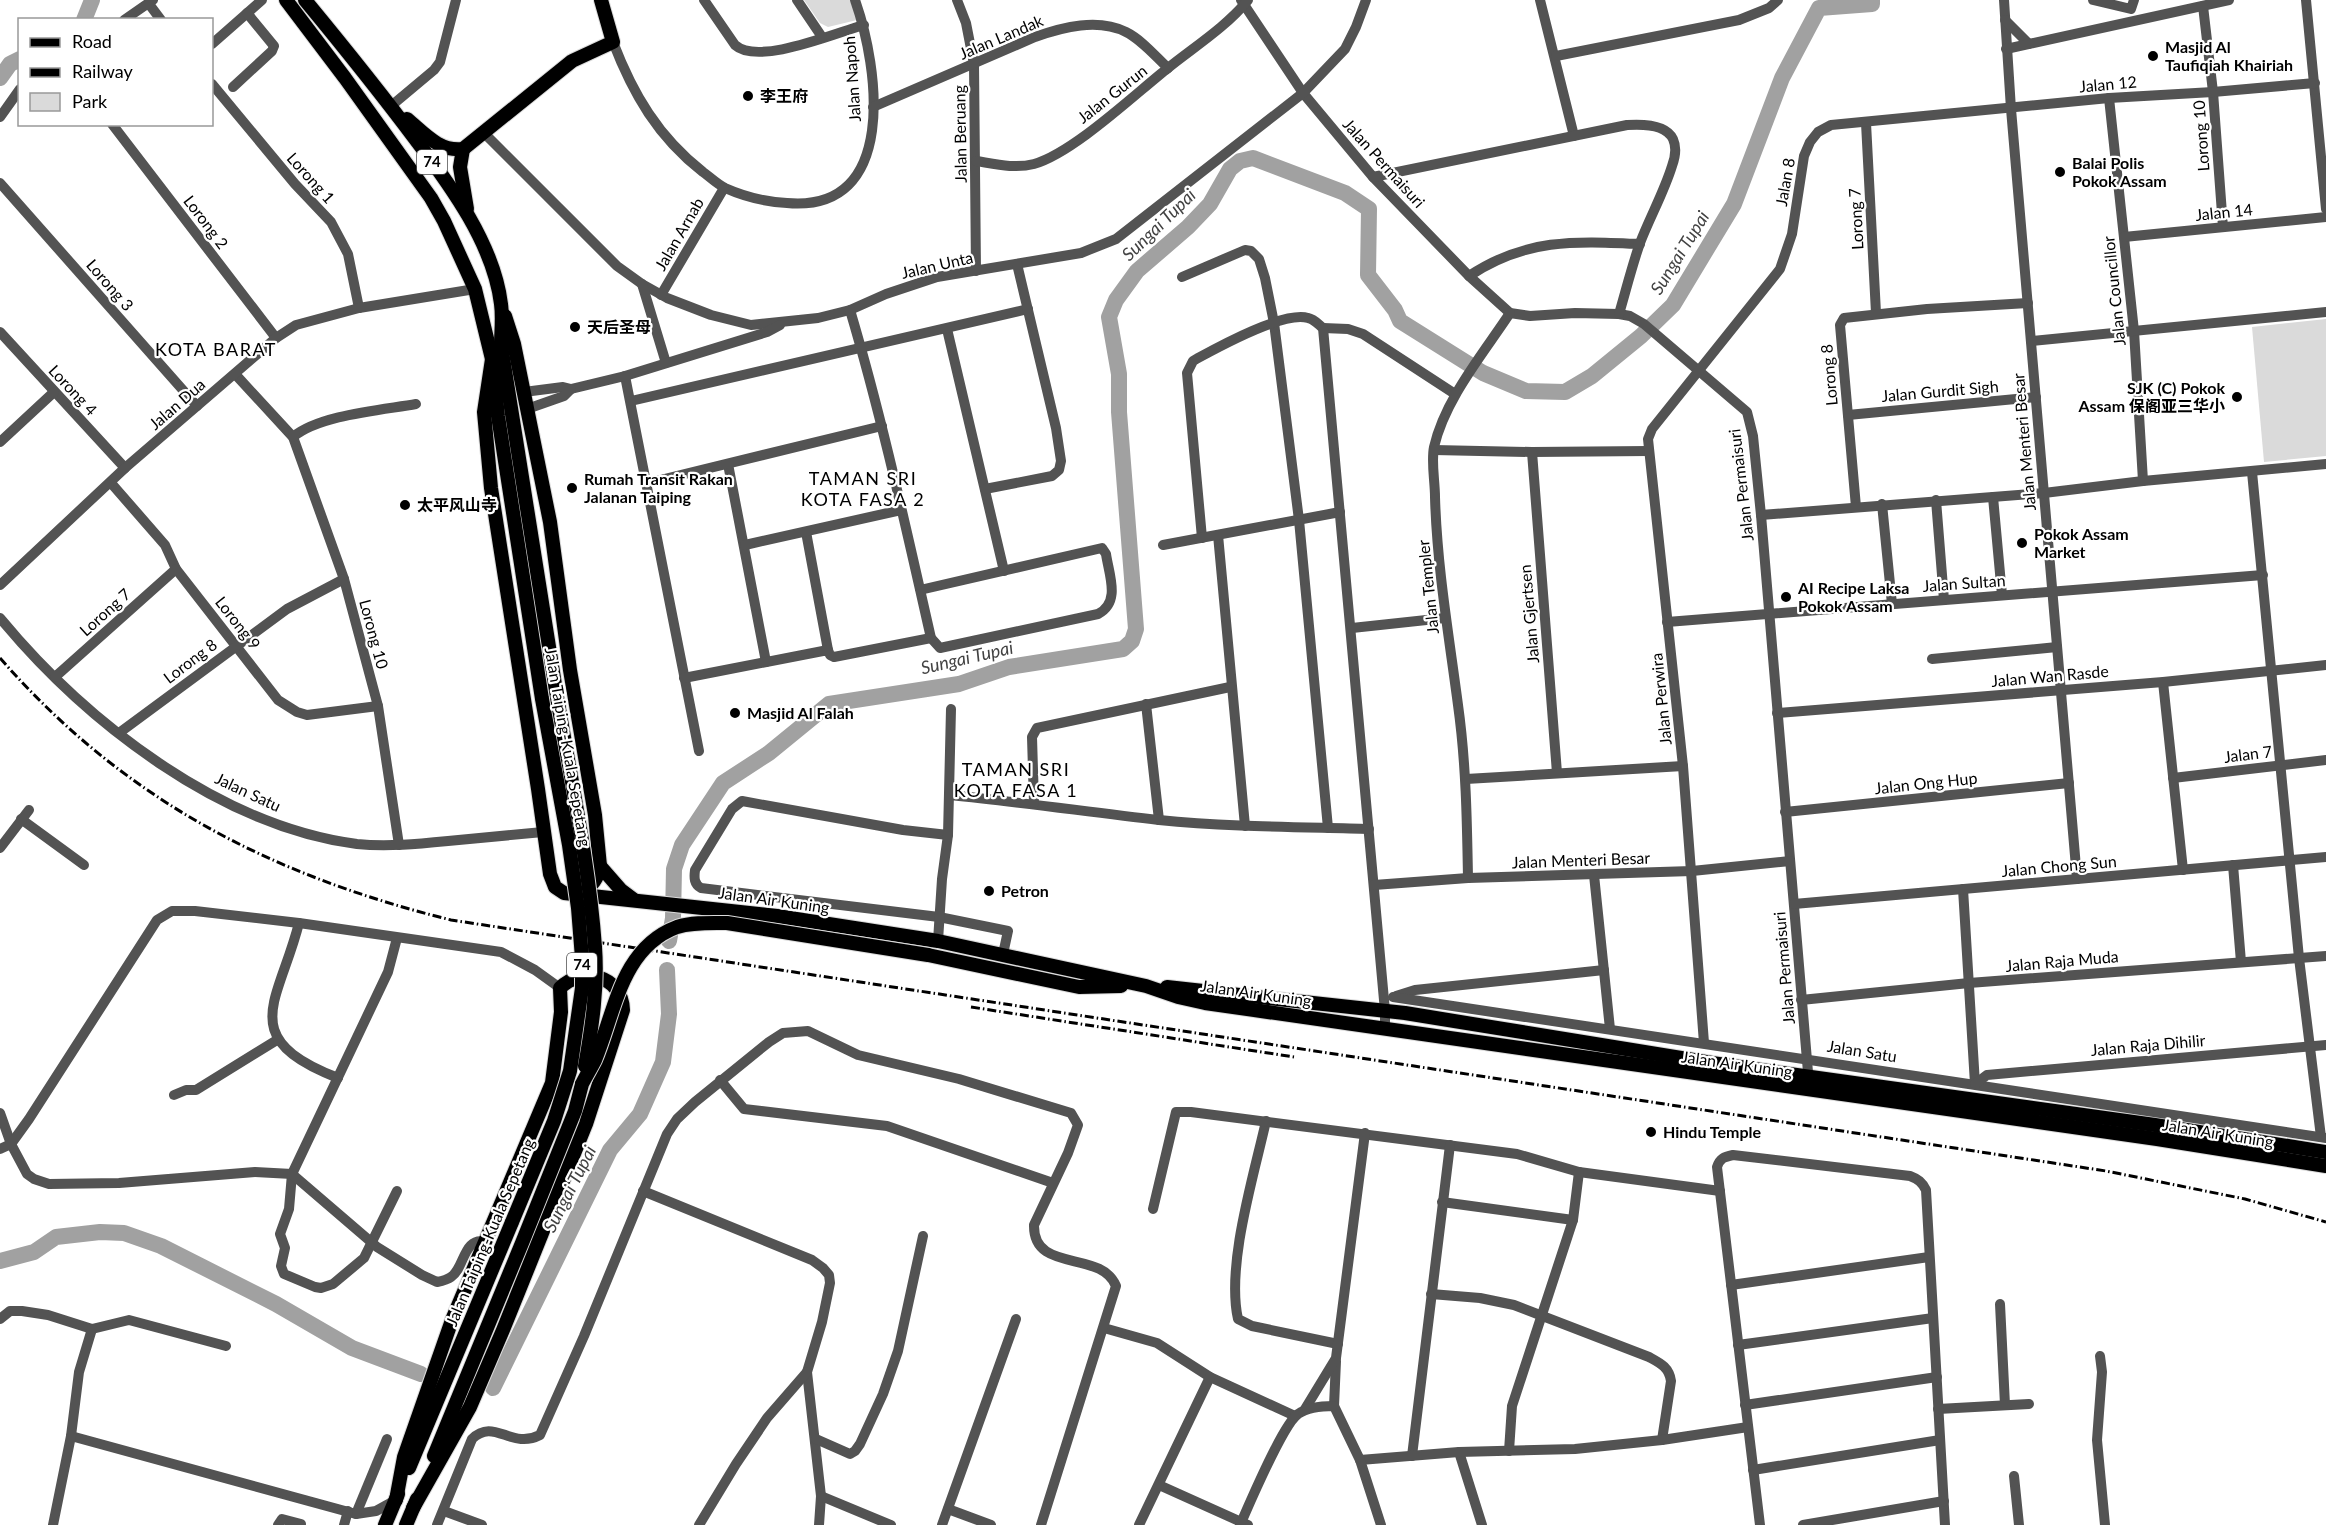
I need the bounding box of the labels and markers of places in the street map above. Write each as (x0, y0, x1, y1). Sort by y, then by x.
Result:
place label: Masjid Al Taufiqiah Khairiah (2165, 37, 2293, 74)
marker: Masjid Al Taufiqiah Khairiah (2146, 49, 2160, 63)
place label: 李王府 (760, 86, 808, 105)
marker: 李王府 (741, 89, 755, 103)
place label: Balai Polis Pokok Assam (2072, 153, 2167, 190)
marker: Balai Polis Pokok Assam (2053, 165, 2067, 179)
place label: 天后圣母 (587, 317, 651, 336)
marker: 天后圣母 (568, 320, 582, 334)
place label: SJK (C) Pokok Assam 保阁亚三华小 (2077, 378, 2225, 415)
marker: SJK (C) Pokok Assam 保阁亚三华小 (2230, 390, 2244, 404)
place label: Rumah Transit Rakan Jalanan Taiping (584, 469, 733, 506)
marker: Rumah Transit Rakan Jalanan Taiping (565, 481, 579, 495)
place label: 太平风山寺 (417, 495, 497, 514)
marker: 太平风山寺 (398, 498, 412, 512)
place label: Pokok Assam Market (2034, 524, 2129, 561)
marker: Pokok Assam Market (2015, 536, 2029, 550)
place label: AI Recipe Laksa Pokok Assam (1797, 578, 1909, 615)
marker: AI Recipe Laksa Pokok Assam (1779, 590, 1793, 604)
place label: Masjid Al Falah (747, 703, 854, 722)
marker: Masjid Al Falah (728, 706, 742, 720)
place label: Petron (1001, 881, 1049, 900)
marker: Petron (982, 884, 996, 898)
place label: Hindu Temple (1663, 1122, 1761, 1141)
marker: Hindu Temple (1644, 1125, 1658, 1139)

